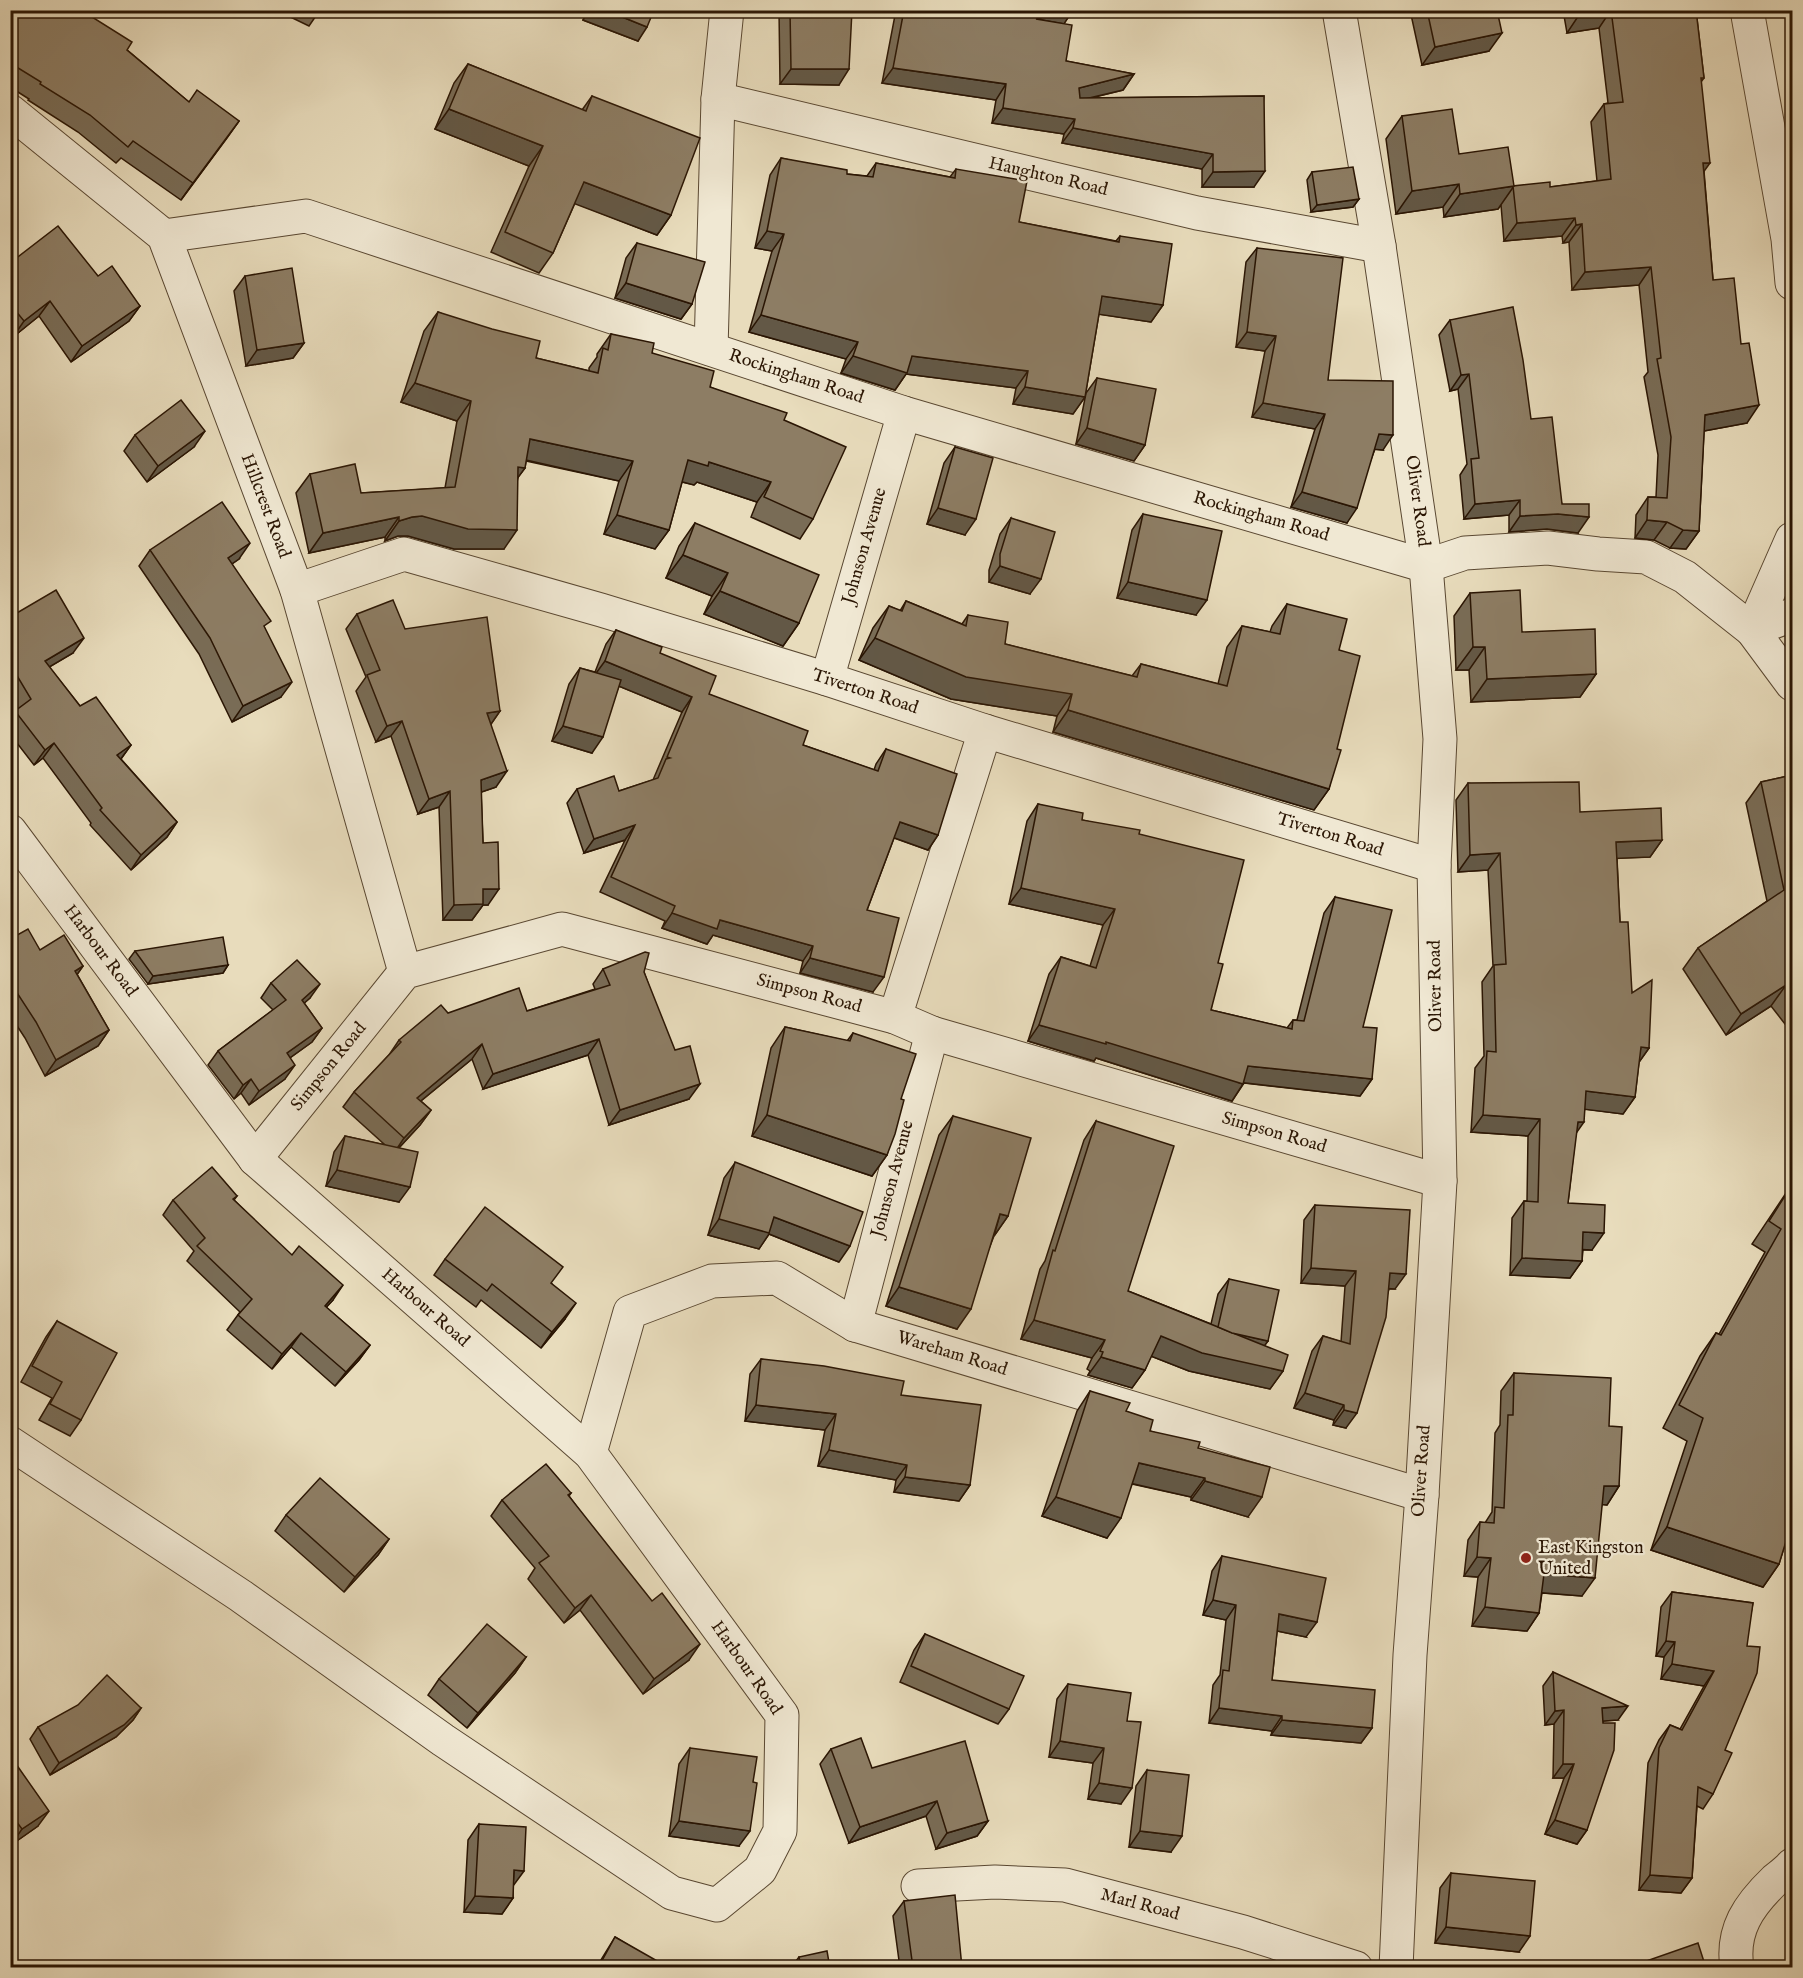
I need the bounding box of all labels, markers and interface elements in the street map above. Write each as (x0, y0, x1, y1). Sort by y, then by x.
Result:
street label: Haughton Road (986, 152, 1110, 202)
street label: Rockingham Road (726, 344, 867, 410)
street label: Hillcrest Road (235, 451, 296, 562)
street label: Oliver Road (1399, 454, 1435, 549)
street label: Johnson Avenue (837, 485, 893, 609)
street label: Rockingham Road (1190, 487, 1332, 548)
street label: Tiverton Road (809, 664, 921, 720)
street label: Tiverton Road (1274, 808, 1387, 862)
street label: Harbour Road (58, 900, 142, 1002)
street label: Oliver Road (1424, 939, 1448, 1032)
street label: Simpson Road (754, 969, 864, 1019)
street label: Simpson Road (286, 1018, 372, 1116)
street label: Simpson Road (1219, 1107, 1329, 1159)
street label: Johnson Avenue (866, 1118, 920, 1242)
street label: Harbour Road (376, 1263, 474, 1353)
street label: Wareham Road (894, 1326, 1011, 1382)
street label: Oliver Road (1407, 1424, 1437, 1518)
place label: East Kingston United (1538, 1537, 1644, 1581)
marker: East Kingston United (1519, 1551, 1533, 1565)
street label: Harbour Road (705, 1616, 787, 1720)
street label: Marl Road (1098, 1883, 1182, 1927)

